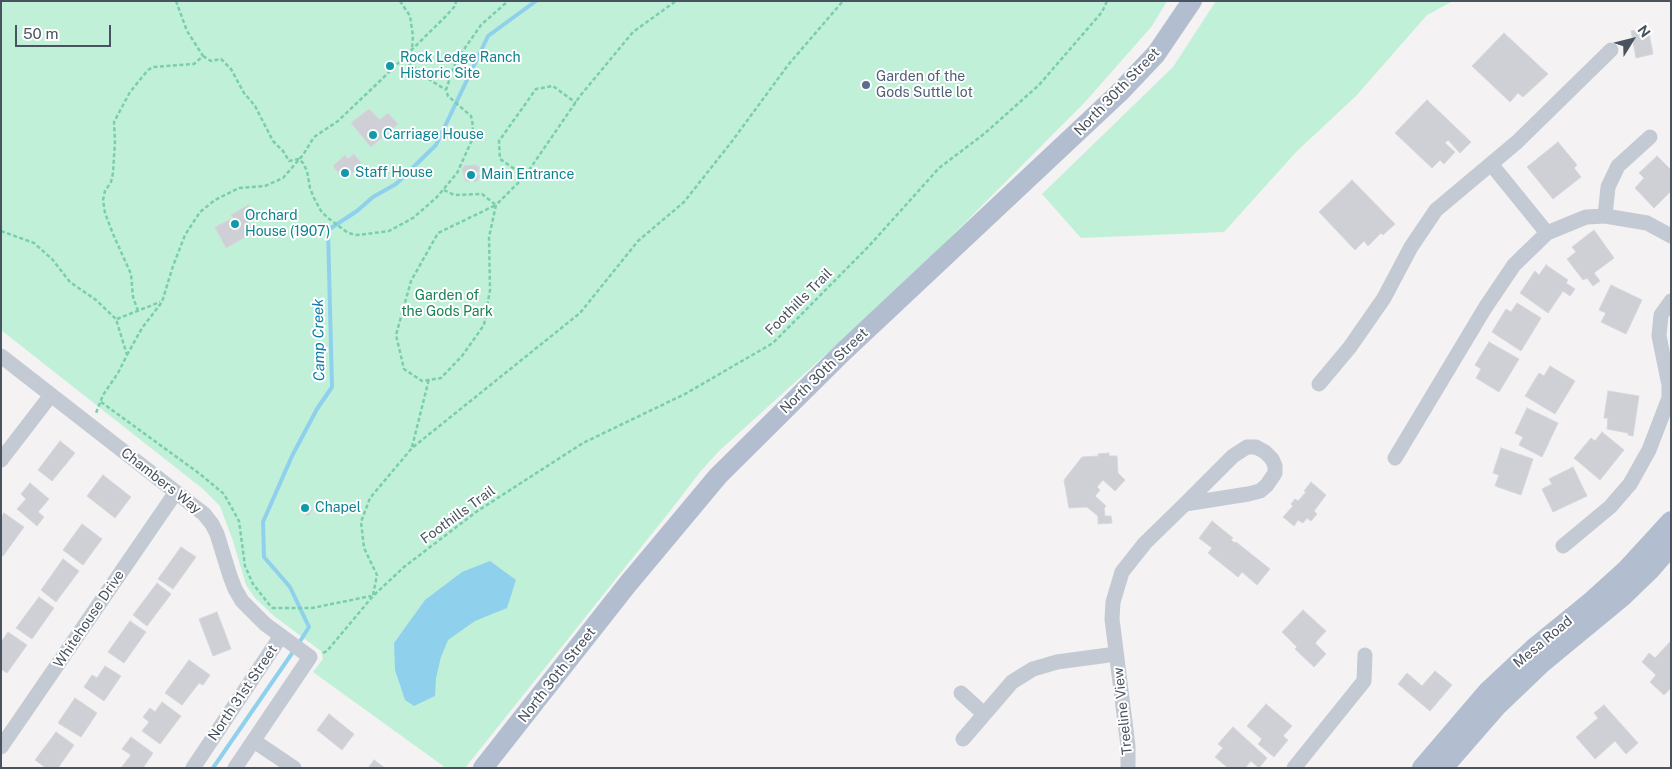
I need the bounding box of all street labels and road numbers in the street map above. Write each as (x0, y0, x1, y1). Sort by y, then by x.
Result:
street label: North 30th Street (1071, 45, 1163, 139)
street label: Foothills Trail (762, 265, 836, 339)
street label: North 30th Street (777, 325, 871, 417)
street label: Chambers Way (117, 444, 205, 518)
street label: Foothills Trail (418, 482, 498, 548)
street label: Whitehouse Drive (50, 567, 128, 671)
street label: Mesa Road (1510, 613, 1576, 671)
street label: North 30th Street (515, 624, 599, 726)
street label: North 31st Street (205, 642, 281, 744)
street label: Treeline View (1110, 666, 1136, 756)

